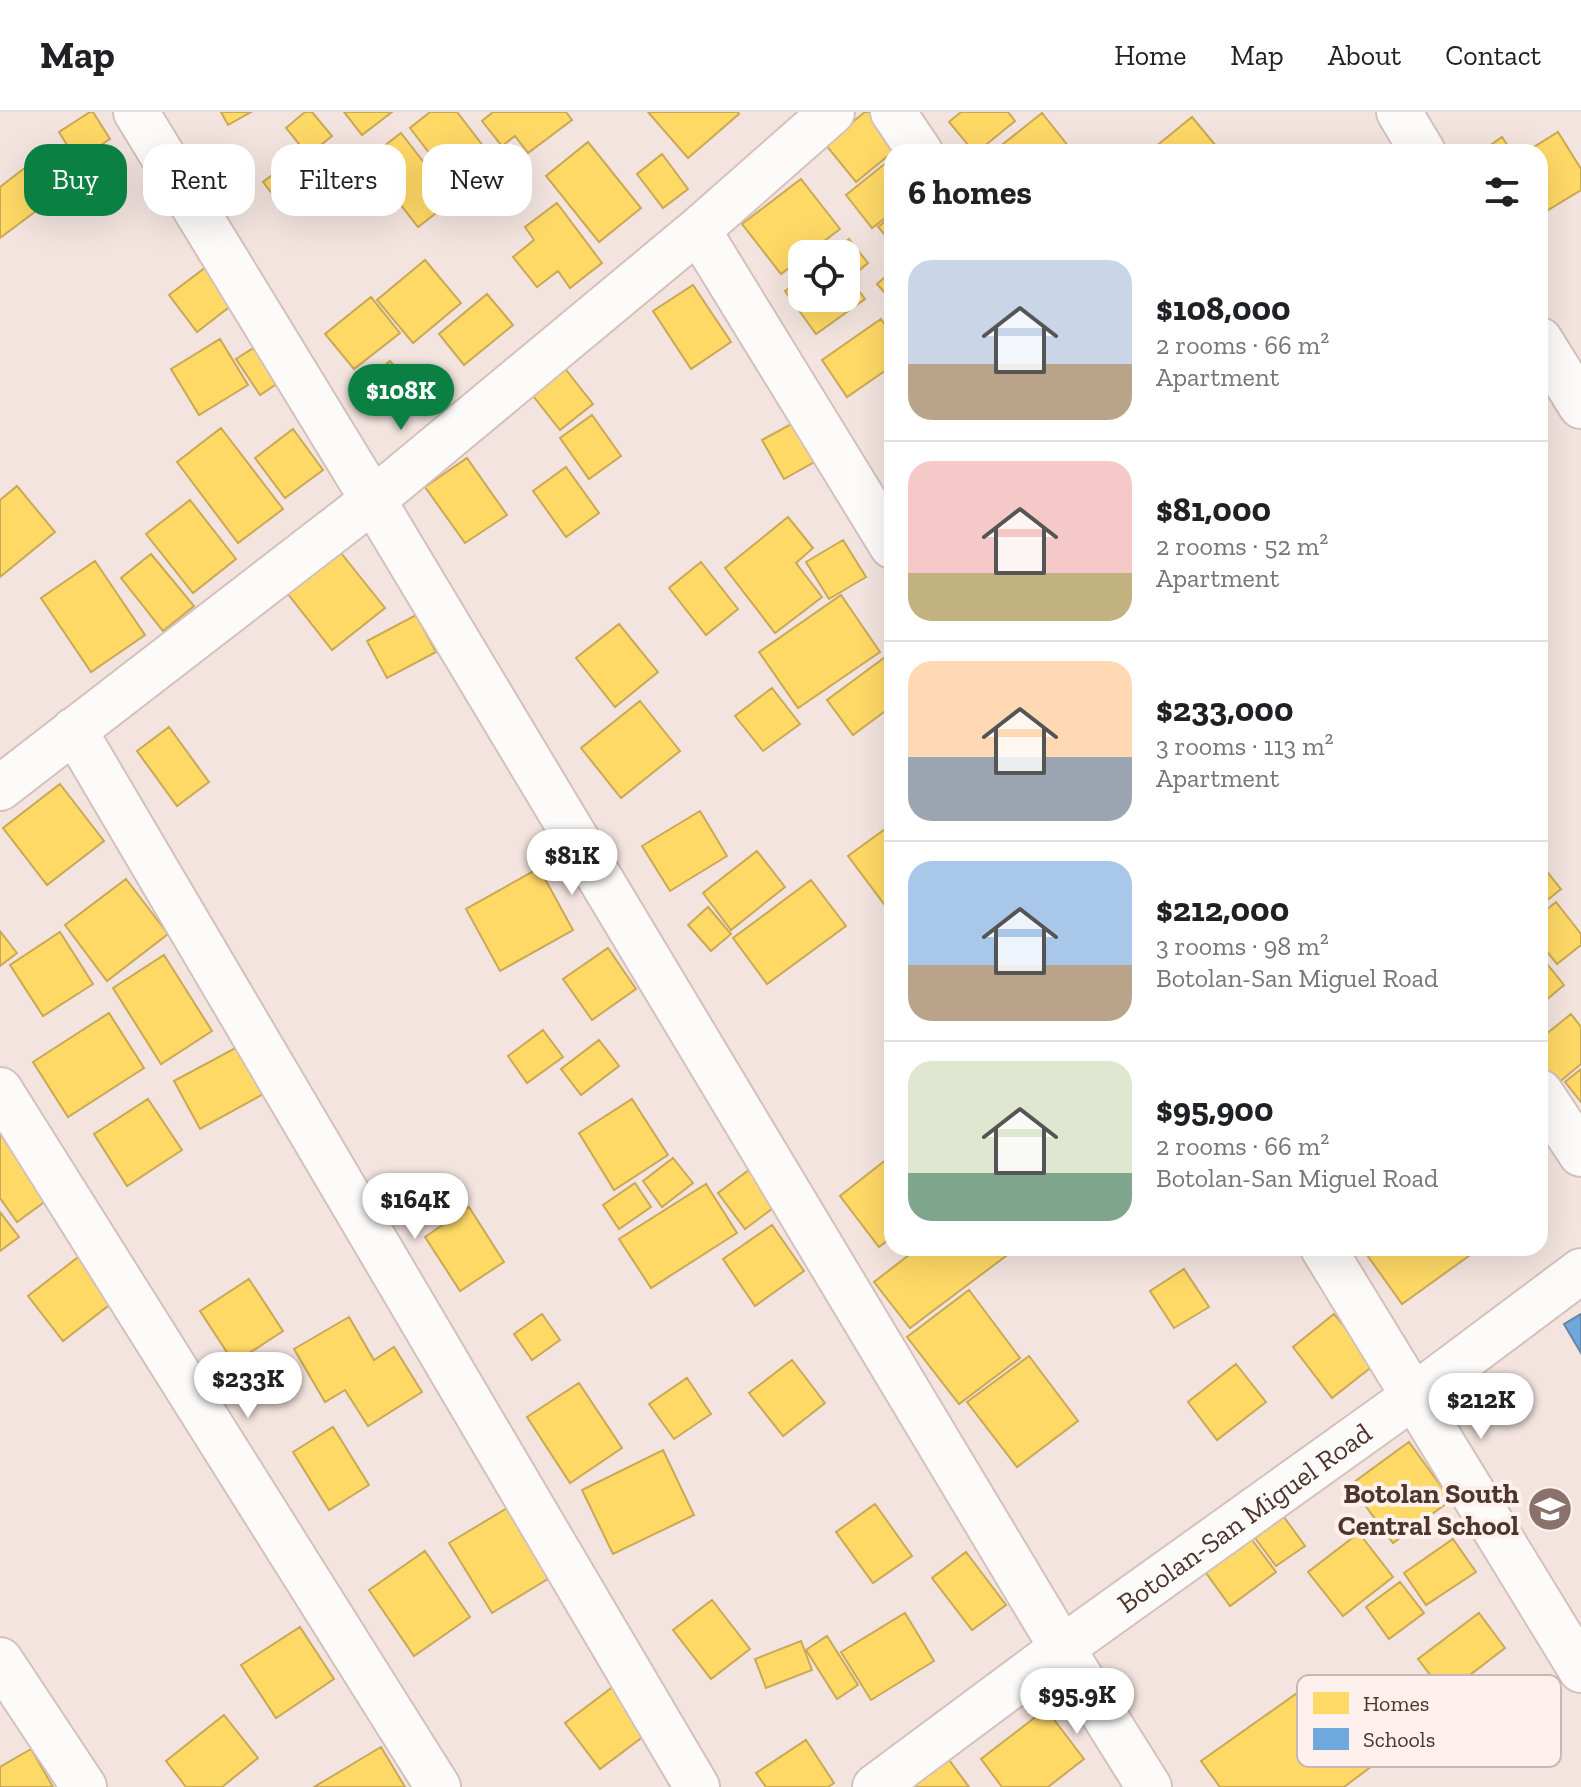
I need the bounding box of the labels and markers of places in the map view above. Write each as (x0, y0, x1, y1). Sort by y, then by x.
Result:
pin: $108K (345, 364, 457, 432)
pin: $81K (525, 829, 619, 897)
pin: $164K (359, 1173, 471, 1241)
pin: $233K (192, 1352, 304, 1420)
pin: $212K (1425, 1373, 1537, 1441)
place label: Botolan South Central School (1338, 1477, 1519, 1542)
school or university icon: Botolan South Central School (1526, 1485, 1574, 1533)
pin: $95.9K (1012, 1668, 1142, 1736)

